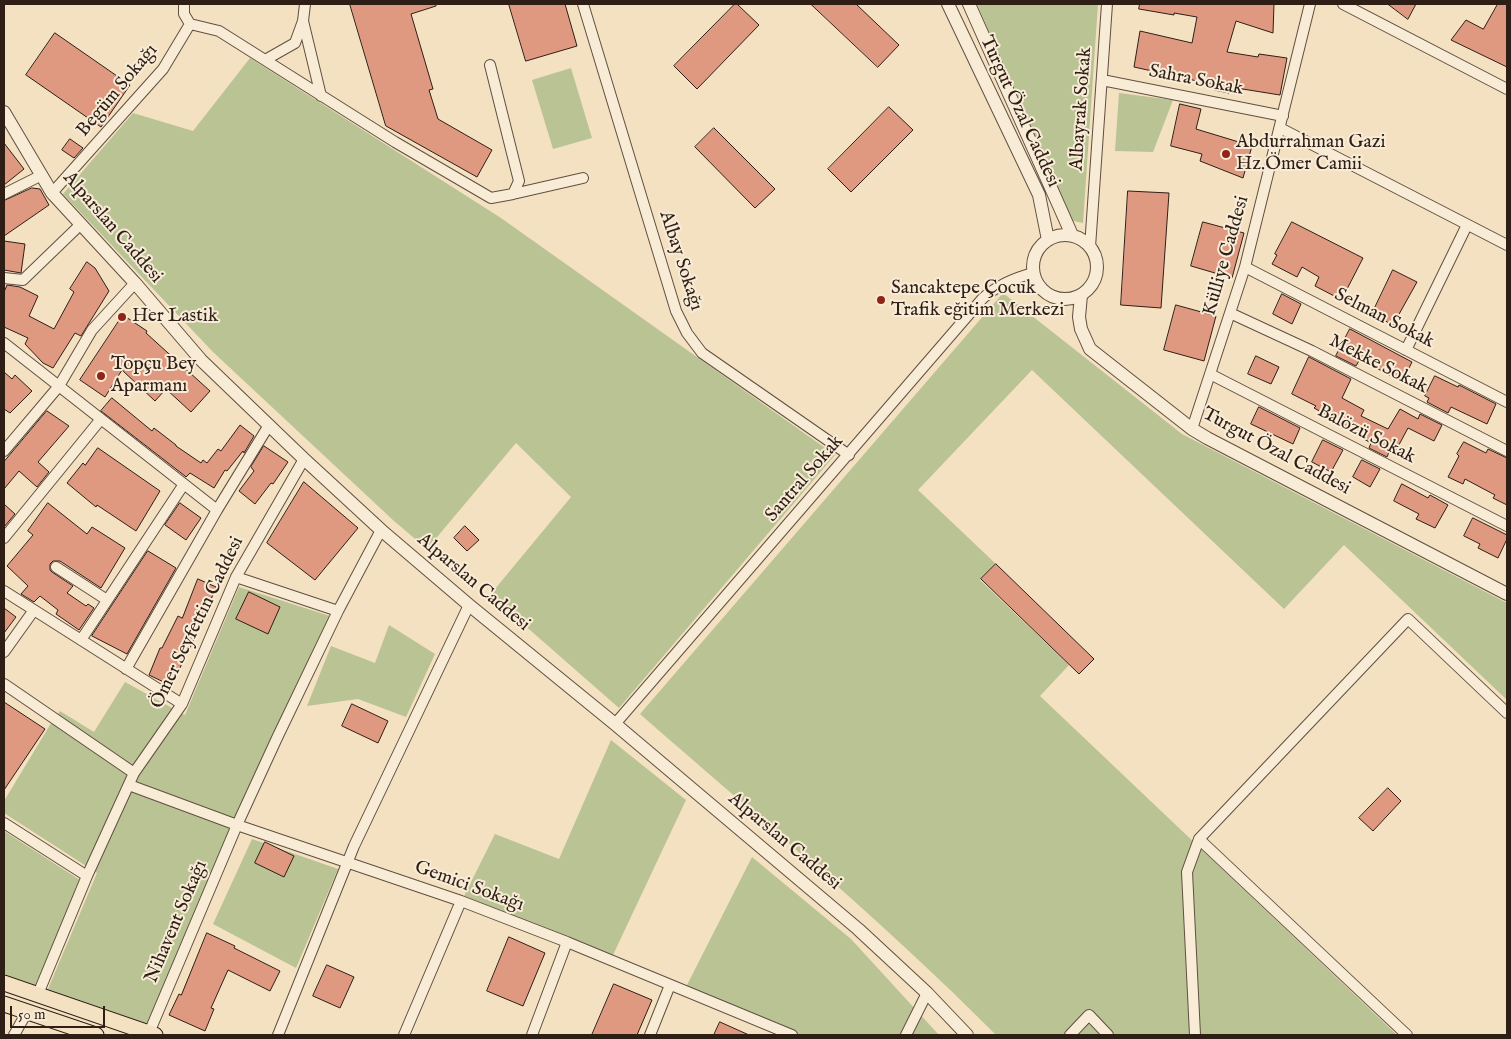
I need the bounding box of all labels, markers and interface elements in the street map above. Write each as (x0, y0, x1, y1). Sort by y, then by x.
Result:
street label: Turgut Özal Caddesi (974, 33, 1064, 191)
street label: Begüm Sokağı (73, 40, 163, 142)
street label: Albayrak Sokak (1066, 47, 1098, 171)
street label: Sahra Sokak (1147, 61, 1245, 101)
place label: Abdurrahman Gazi Hz.Ömer Camii (1236, 132, 1386, 176)
marker: Abdurrahman Gazi Hz.Ömer Camii (1220, 148, 1232, 160)
street label: Alparslan Caddesi (57, 168, 167, 288)
street label: Külliye Caddesi (1199, 194, 1255, 318)
street label: Albay Sokağı (653, 208, 707, 314)
place label: Sancaktepe Çocuk Trafik eğitim Merkezi (891, 278, 1064, 322)
street label: Selman Sokak (1330, 284, 1438, 354)
marker: Sancaktepe Çocuk Trafik eğitim Merkezi (875, 294, 887, 306)
place label: Her Lastik (132, 306, 218, 328)
marker: Her Lastik (116, 311, 128, 323)
street label: Mekke Sokak (1325, 330, 1431, 400)
place label: Topçu Bey Aparmanı (111, 354, 196, 398)
marker: Topçu Bey Aparmanı (95, 370, 107, 382)
street label: Balözü Sokak (1313, 400, 1419, 470)
street label: Turgut Özal Caddesi (1198, 403, 1354, 501)
street label: Santral Sokak (761, 431, 849, 527)
street label: Alparslan Caddesi (412, 529, 534, 637)
street label: Ömer Seyfettin Caddesi (146, 533, 250, 713)
street label: Alparslan Caddesi (723, 788, 845, 896)
street label: Nihavent Sokağı (141, 857, 213, 987)
street label: Gemici Sokağı (411, 857, 527, 917)
scale bar (12, 996, 108, 1028)
text: 50 m (18, 1005, 46, 1024)

